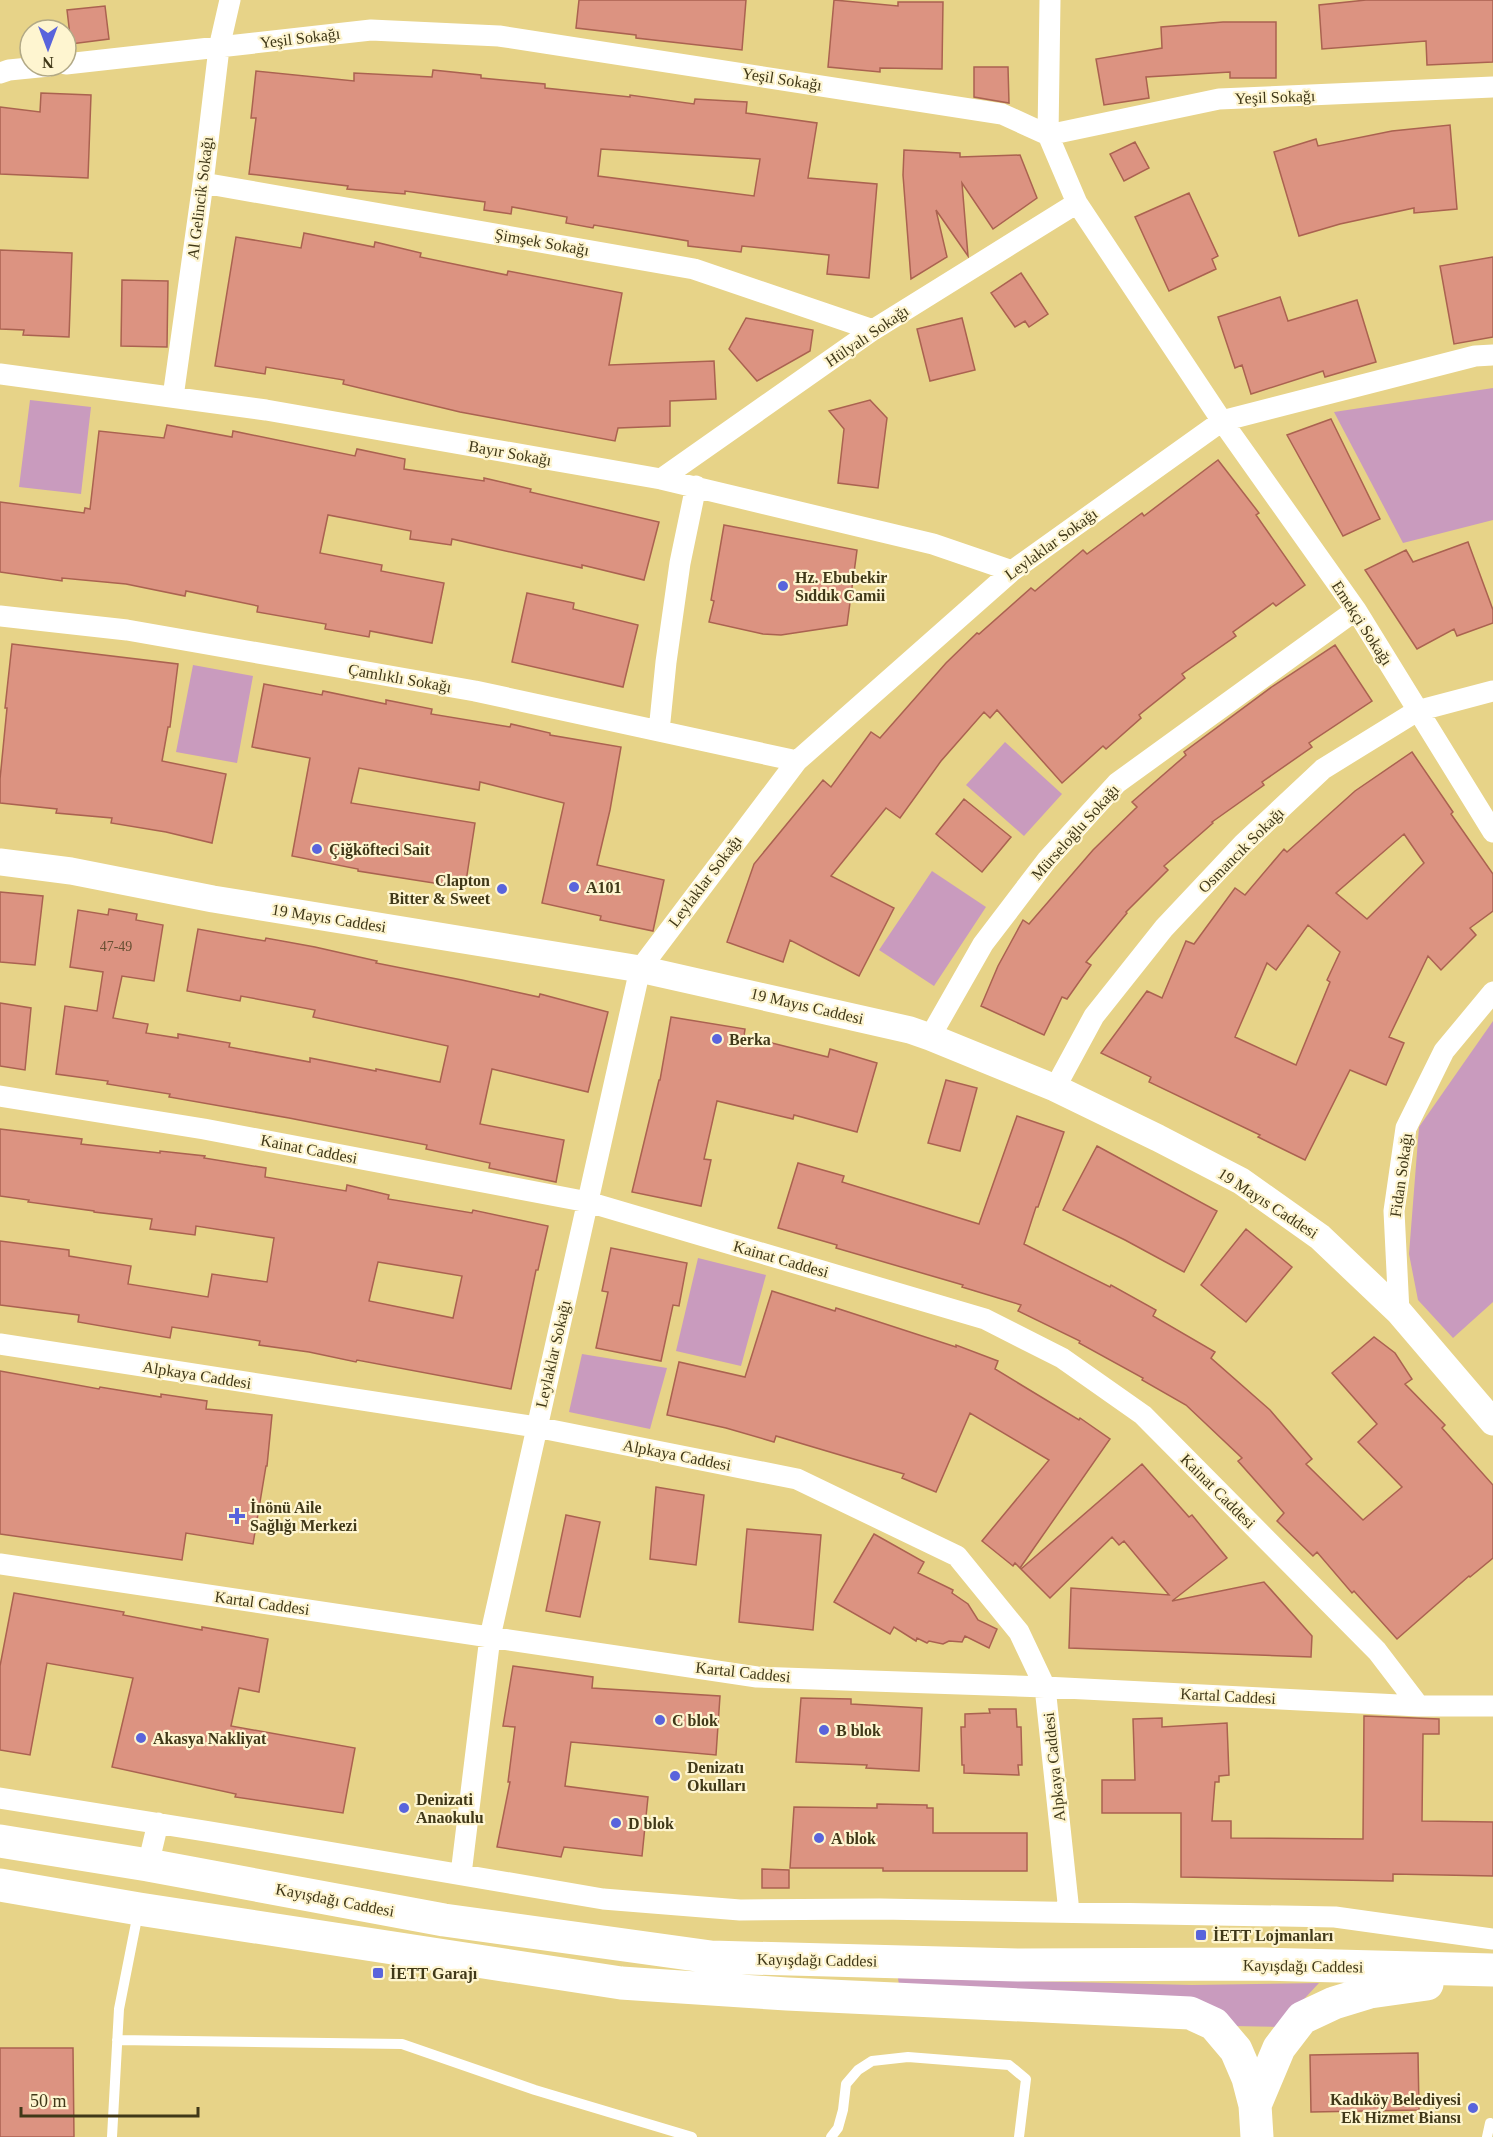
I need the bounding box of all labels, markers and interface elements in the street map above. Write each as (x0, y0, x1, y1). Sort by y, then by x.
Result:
north arrow (18, 18, 78, 78)
street label: Yeşil Sokağı (259, 25, 342, 52)
text: N (42, 54, 54, 71)
street label: Yeşil Sokağı (741, 64, 824, 95)
street label: Yeşil Sokağı (1234, 87, 1316, 108)
street label: Al Gelincik Sokağı (184, 135, 217, 260)
street label: Şimşek Sokağı (493, 225, 591, 260)
street label: Hülyalı Sokağı (822, 302, 913, 371)
street label: Bayır Sokağı (467, 437, 553, 470)
street label: Leylaklar Sokağı (1002, 505, 1101, 584)
place label: Hz. Ebubekir Sıddık Camii (795, 569, 887, 604)
street label: Emekçi Sokağı (1328, 578, 1396, 669)
marker: Hz. Ebubekir Sıddık Camii (776, 579, 790, 593)
street label: Çamlıklı Sokağı (347, 661, 453, 697)
street label: Mürseloğlu Sokağı (1028, 780, 1123, 884)
street label: Osmancık Sokağı (1195, 804, 1288, 897)
street label: Leylaklar Sokağı (665, 832, 746, 931)
place label: Çiğköfteci Sait (329, 841, 431, 859)
marker: Çiğköfteci Sait (310, 842, 324, 856)
place label: Clapton Bitter & Sweet (389, 872, 491, 907)
place label: A101 (586, 879, 622, 896)
marker: A101 (567, 880, 581, 894)
marker: Clapton Bitter & Sweet (495, 882, 509, 896)
street label: 19 Mayıs Caddesi (270, 901, 388, 937)
house number: 47-49 (100, 939, 132, 954)
street label: 19 Mayıs Caddesi (749, 985, 866, 1028)
place label: Berka (729, 1031, 771, 1048)
marker: Berka (710, 1032, 724, 1046)
street label: Kainat Caddesi (259, 1131, 359, 1167)
street label: Fidan Sokağı (1387, 1131, 1416, 1218)
street label: 19 Mayıs Caddesi (1214, 1164, 1322, 1243)
street label: Kainat Caddesi (731, 1237, 831, 1281)
street label: Leylaklar Sokağı (532, 1298, 575, 1410)
street label: Alpkaya Caddesi (141, 1358, 253, 1393)
street label: Alpkaya Caddesi (621, 1436, 733, 1475)
street label: Kainat Caddesi (1177, 1450, 1259, 1532)
place label: İnönü Aile Sağlığı Merkezi (250, 1498, 358, 1535)
marker: İnönü Aile Sağlığı Merkezi (228, 1507, 246, 1525)
street label: Kartal Caddesi (214, 1588, 311, 1618)
street label: Kartal Caddesi (695, 1659, 792, 1686)
street label: Kartal Caddesi (1180, 1685, 1277, 1707)
street label: Alpkaya Caddesi (1040, 1711, 1069, 1822)
place label: C blok (672, 1712, 718, 1729)
marker: C blok (653, 1713, 667, 1727)
place label: B blok (836, 1722, 881, 1739)
marker: B blok (817, 1723, 831, 1737)
place label: Akasya Nakliyat (153, 1730, 267, 1748)
marker: Akasya Nakliyat (134, 1731, 148, 1745)
place label: Denizatı Okulları (687, 1759, 746, 1794)
marker: Denizatı Okulları (668, 1769, 682, 1783)
place label: Denizati Anaokulu (416, 1791, 484, 1826)
marker: Denizati Anaokulu (397, 1801, 411, 1815)
place label: D blok (628, 1815, 674, 1832)
marker: D blok (609, 1816, 623, 1830)
place label: A blok (831, 1830, 876, 1847)
marker: A blok (812, 1831, 826, 1845)
street label: Kayışdağı Caddesi (274, 1880, 396, 1921)
place label: İETT Lojmanları (1213, 1926, 1334, 1945)
marker: İETT Lojmanları (1194, 1928, 1208, 1942)
street label: Kayışdağı Caddesi (757, 1950, 878, 1971)
street label: Kayışdağı Caddesi (1243, 1956, 1364, 1977)
place label: İETT Garajı (390, 1964, 478, 1983)
marker: İETT Garajı (371, 1966, 385, 1980)
scale bar (21, 2080, 198, 2118)
text: 50 m (30, 2091, 67, 2111)
place label: Kadıköy Belediyesi Ek Hizmet Biansı (1330, 2091, 1462, 2126)
marker: Kadıköy Belediyesi Ek Hizmet Biansı (1466, 2101, 1480, 2115)

